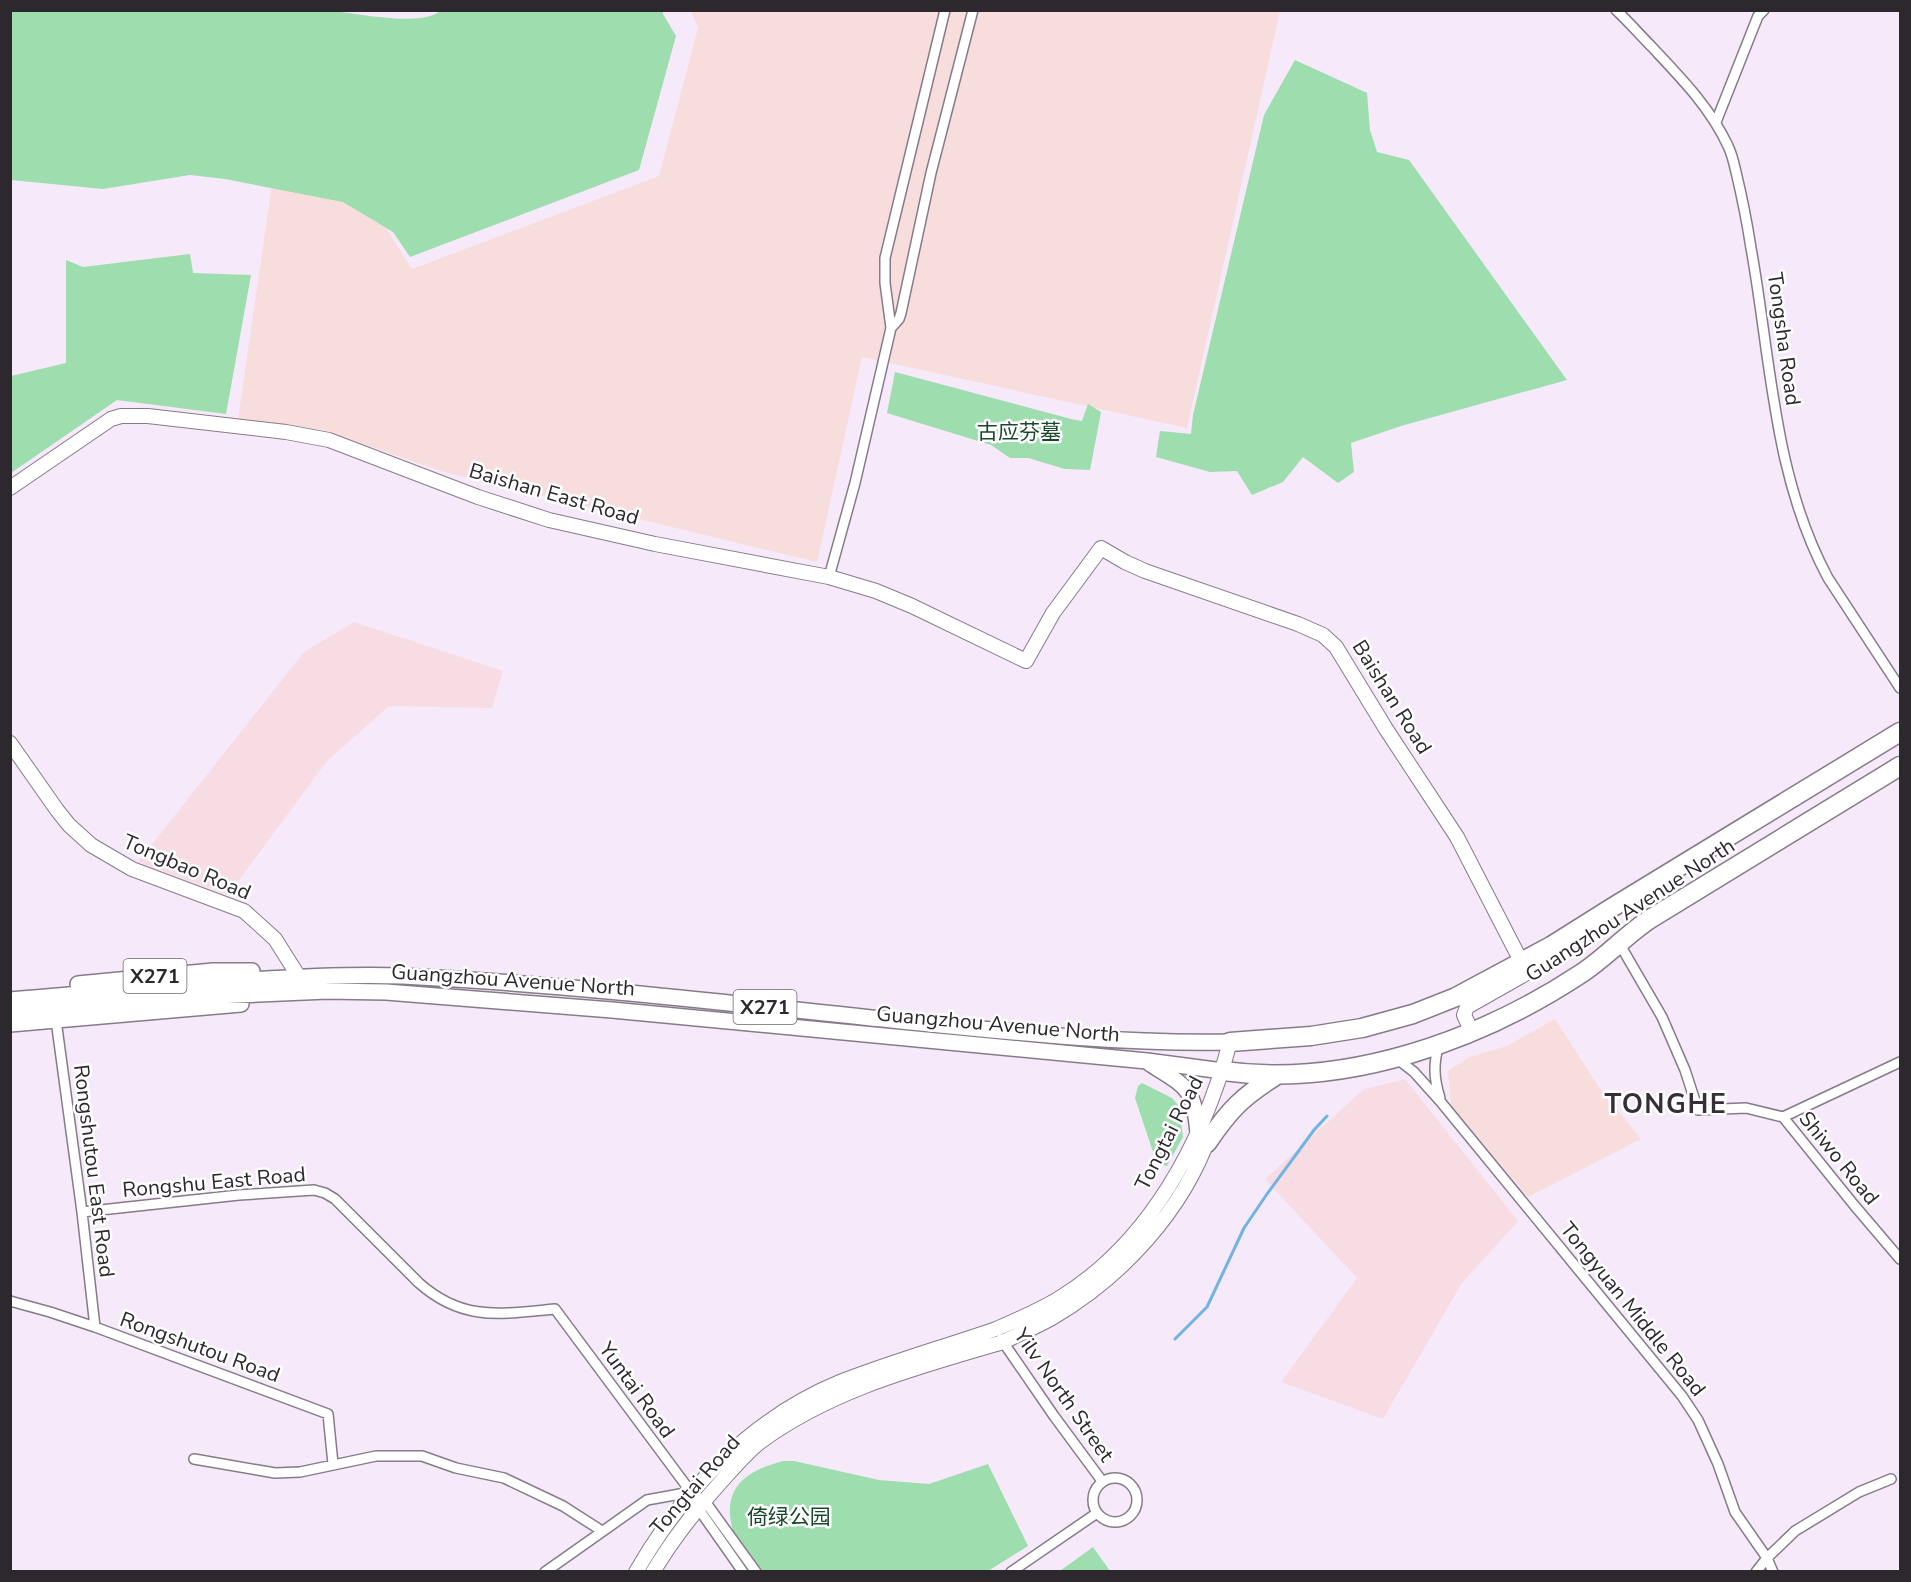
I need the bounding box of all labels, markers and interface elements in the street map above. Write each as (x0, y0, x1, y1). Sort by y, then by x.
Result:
street label: Tongsha Road (1761, 271, 1807, 407)
park label: 古应芬墓 (977, 418, 1061, 446)
street label: Baishan East Road (466, 456, 642, 532)
street label: Baishan Road (1346, 635, 1438, 759)
street label: Tongbao Road (119, 827, 255, 907)
street label: Guangzhou Avenue North (1520, 832, 1740, 988)
street label: Guangzhou Avenue North (390, 958, 636, 1002)
road number: X271 (124, 959, 186, 993)
road number: X271 (734, 990, 796, 1024)
street label: Guangzhou Avenue North (875, 999, 1121, 1049)
street label: Rongshutou East Road (67, 1063, 121, 1279)
street label: Tongtai Road (1128, 1071, 1210, 1195)
district label: TONGHE (1605, 1086, 1727, 1123)
street label: Shiwo Road (1793, 1105, 1885, 1211)
street label: Rongshu East Road (121, 1160, 307, 1204)
street label: Tongyuan Middle Road (1554, 1216, 1712, 1402)
street label: Rongshutou Road (116, 1305, 284, 1389)
street label: Yilv North Street (1007, 1322, 1121, 1468)
street label: Yuntai Road (592, 1336, 681, 1444)
street label: Tongtai Road (644, 1429, 746, 1541)
park label: 倚绿公园 (747, 1503, 831, 1531)

